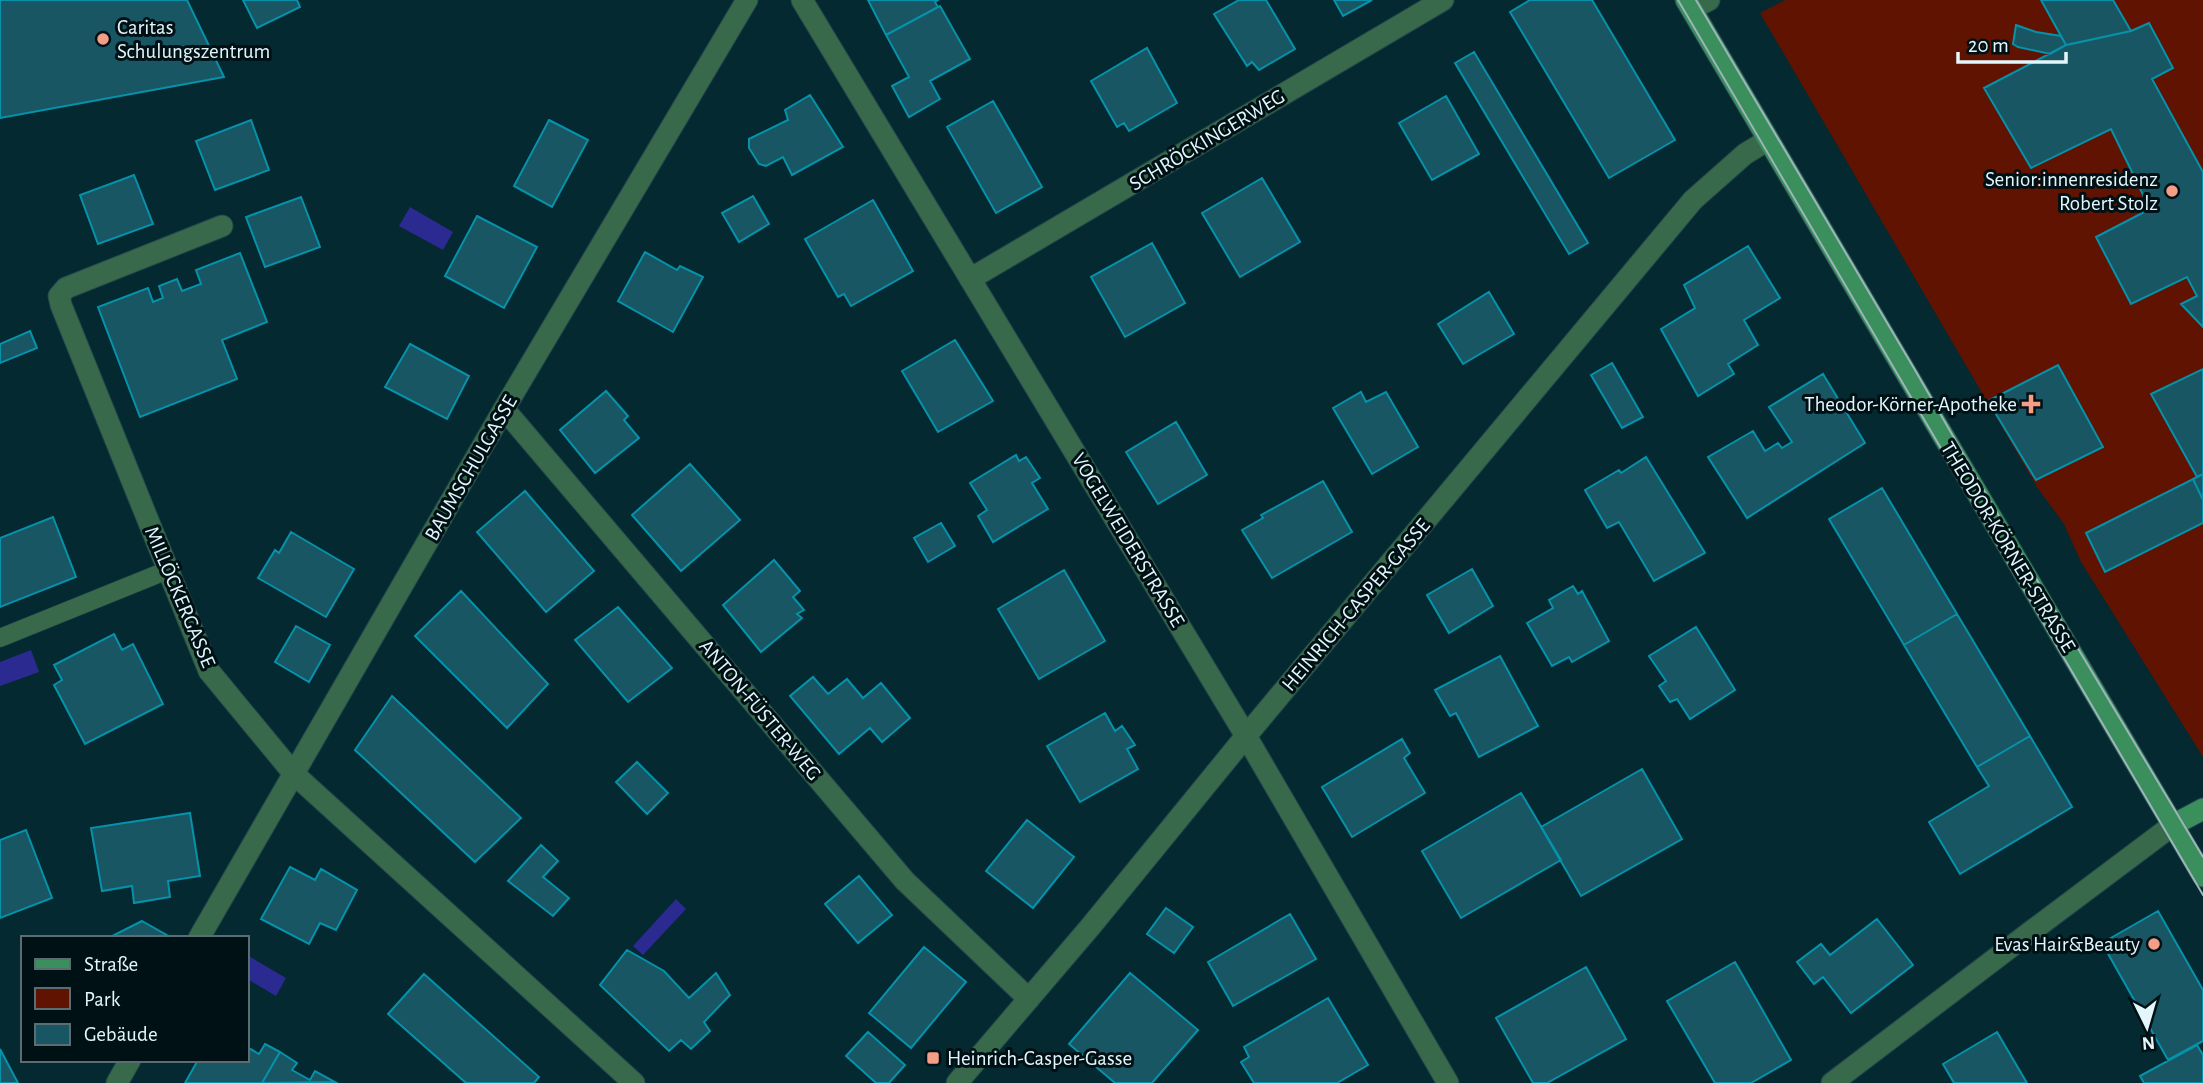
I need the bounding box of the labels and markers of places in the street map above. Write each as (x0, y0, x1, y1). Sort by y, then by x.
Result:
place label: Caritas Schulungszentrum (117, 17, 270, 62)
marker: Caritas Schulungszentrum (95, 31, 111, 47)
place label: Senior:innenresidenz Robert Stolz (1985, 169, 2158, 214)
marker: Senior:innenresidenz Robert Stolz (2164, 183, 2180, 199)
place label: Theodor-Körner-Apotheke (1804, 394, 2017, 415)
marker: Theodor-Körner-Apotheke (2023, 396, 2039, 412)
place label: Evas Hair&Beauty (1994, 934, 2140, 955)
marker: Evas Hair&Beauty (2146, 936, 2162, 952)
place label: Heinrich-Casper-Gasse (947, 1048, 1132, 1069)
marker: Heinrich-Casper-Gasse (925, 1050, 941, 1066)

